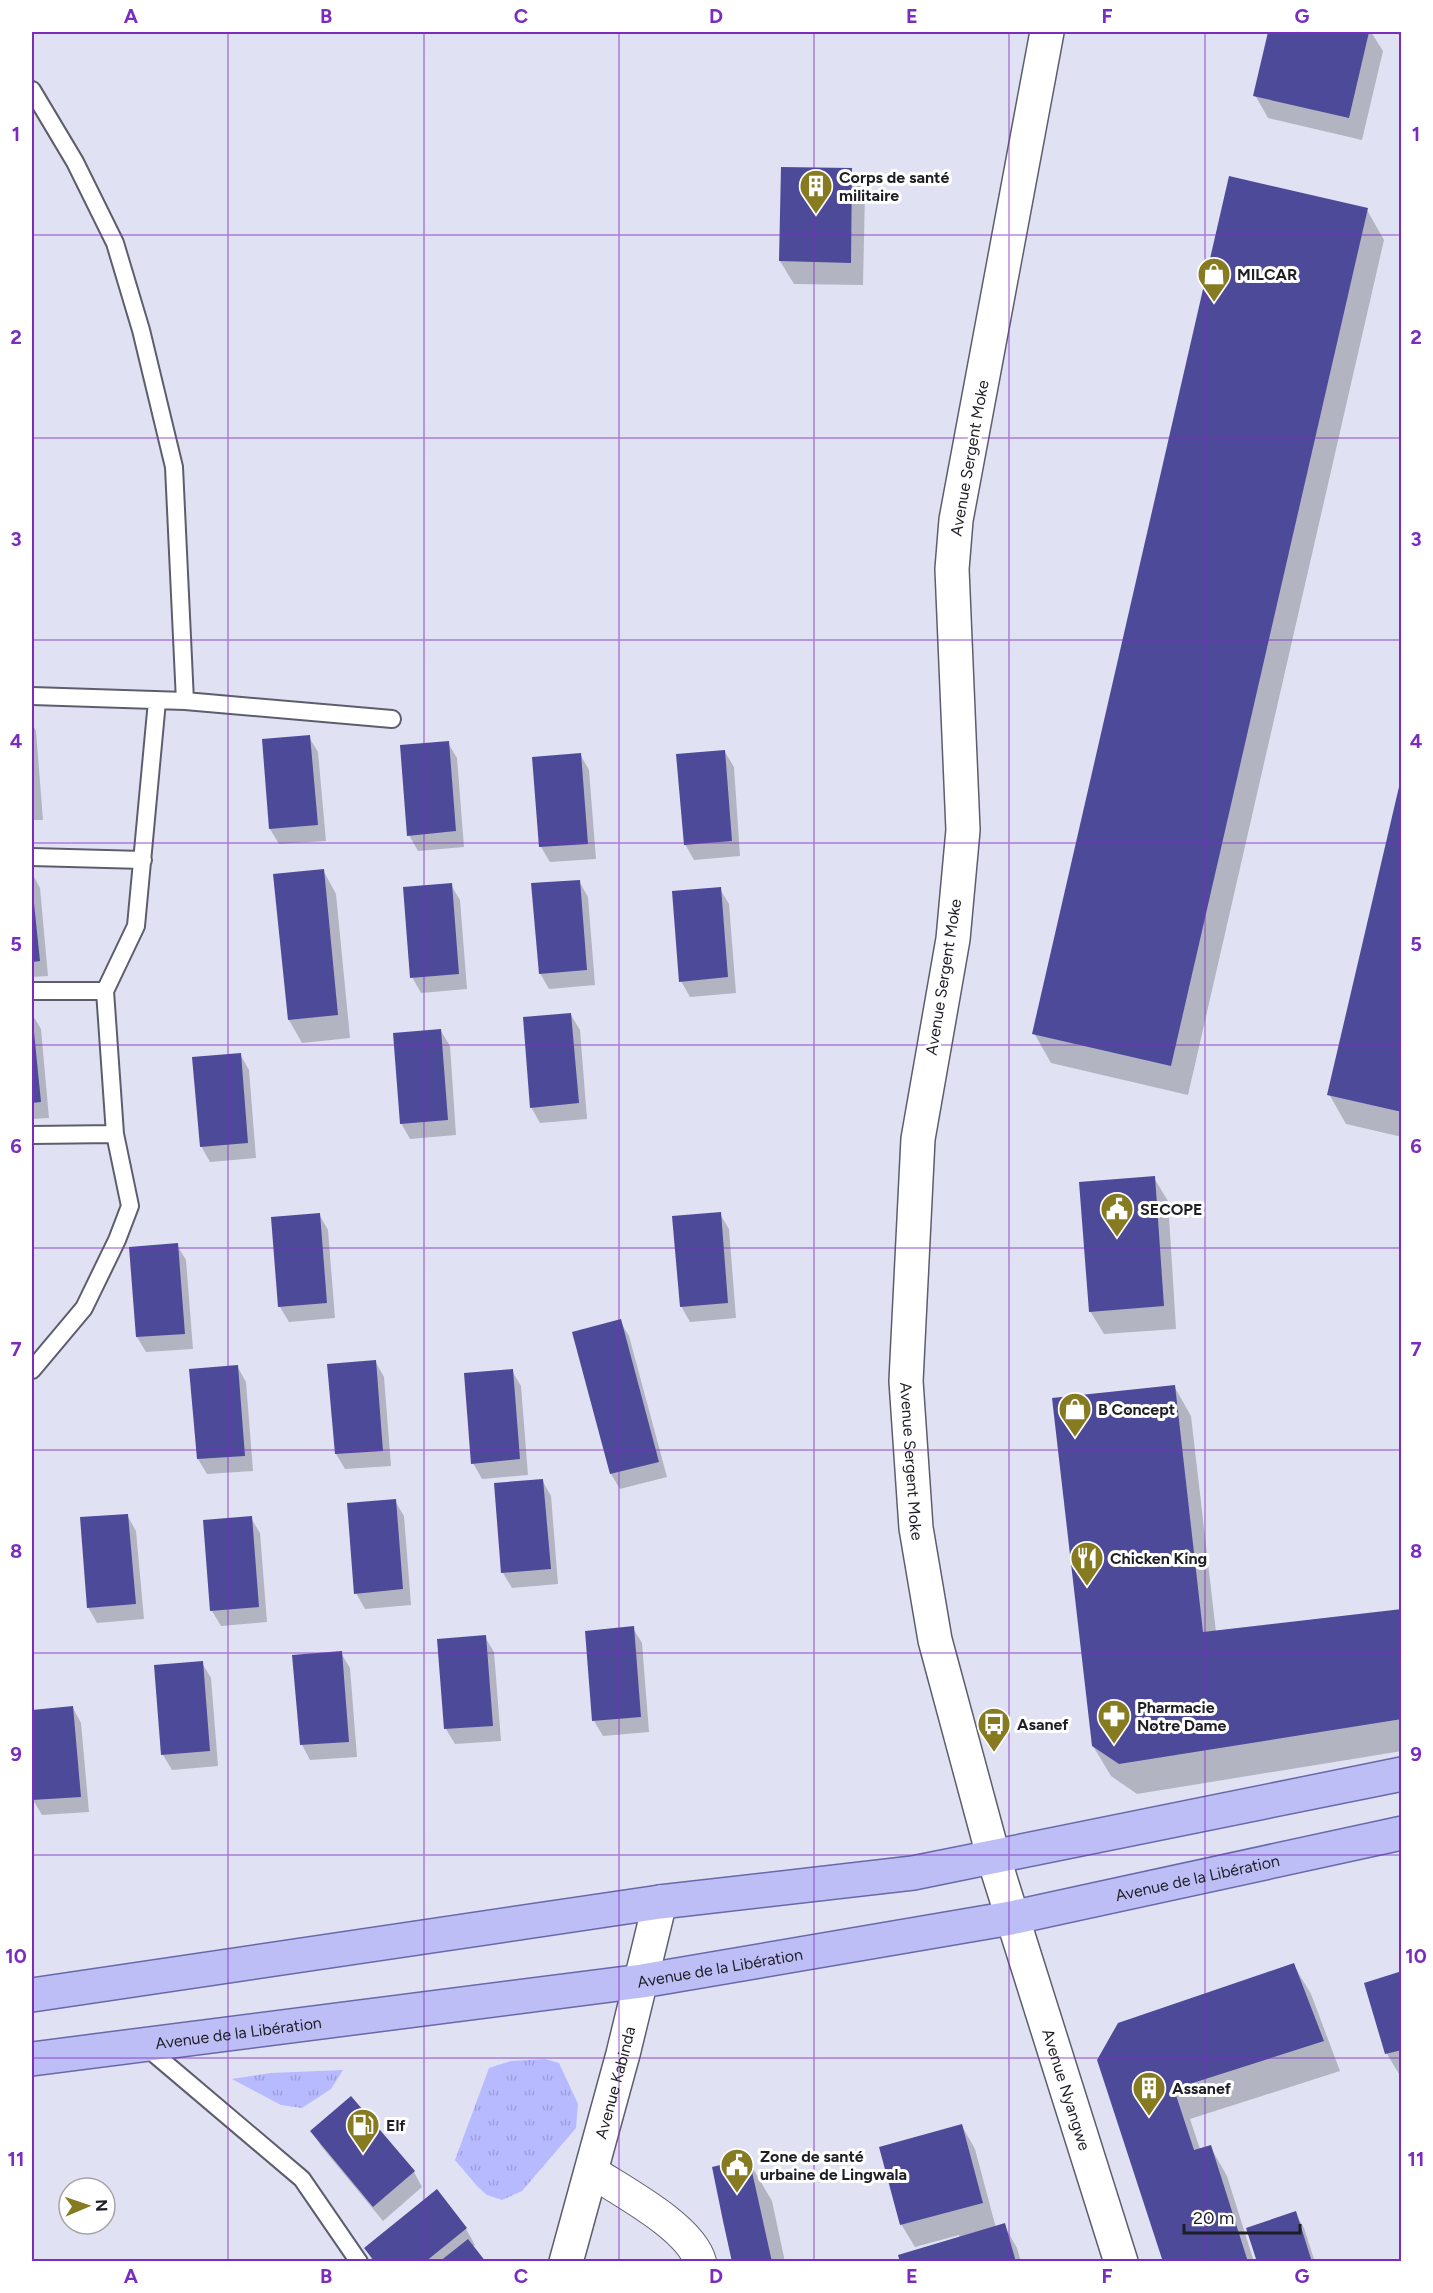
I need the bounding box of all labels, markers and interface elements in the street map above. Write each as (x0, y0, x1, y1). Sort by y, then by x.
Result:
text: A (124, 4, 139, 28)
text: B (320, 4, 332, 28)
text: C (514, 4, 528, 28)
text: D (709, 4, 723, 28)
text: E (906, 4, 918, 28)
text: F (1101, 4, 1113, 28)
text: G (1295, 4, 1310, 28)
text: 1 (12, 122, 20, 146)
text: 1 (1412, 122, 1420, 146)
building icon: Corps de santé militaire (798, 168, 834, 215)
place label: Corps de santé militaire (839, 168, 949, 205)
shop icon: MILCAR (1196, 256, 1232, 303)
place label: MILCAR (1237, 265, 1297, 284)
text: 2 (10, 325, 22, 349)
text: 2 (1410, 325, 1422, 349)
street label: Avenue Sergent Moke (946, 378, 993, 538)
text: 3 (10, 527, 22, 551)
text: 3 (1410, 527, 1422, 551)
text: 4 (10, 729, 23, 753)
text: 4 (1410, 729, 1423, 753)
street label: Avenue Sergent Moke (922, 897, 965, 1057)
text: 5 (10, 932, 22, 956)
text: 5 (1410, 932, 1422, 956)
text: 6 (10, 1134, 22, 1158)
text: 6 (1410, 1134, 1422, 1158)
public building icon: SECOPE (1099, 1191, 1135, 1238)
place label: SECOPE (1140, 1200, 1202, 1219)
text: 7 (10, 1337, 22, 1361)
text: 7 (1410, 1337, 1422, 1361)
street label: Avenue Sergent Moke (896, 1382, 927, 1542)
shop icon: B Concept (1057, 1391, 1093, 1438)
place label: B Concept (1098, 1400, 1175, 1419)
text: 8 (10, 1539, 22, 1563)
text: 8 (1410, 1539, 1422, 1563)
restaurant icon: Chicken King (1069, 1540, 1105, 1587)
place label: Chicken King (1110, 1549, 1207, 1568)
pharmacy icon: Pharmacie Notre Dame (1096, 1698, 1132, 1745)
place label: Pharmacie Notre Dame (1137, 1698, 1227, 1735)
bus stop icon: Asanef (976, 1706, 1012, 1753)
place label: Asanef (1017, 1715, 1069, 1734)
text: 9 (10, 1742, 22, 1766)
text: 9 (1410, 1742, 1422, 1766)
street label: Avenue de la Libération (1114, 1851, 1281, 1905)
text: 10 (5, 1944, 27, 1968)
text: 10 (1405, 1944, 1427, 1968)
street label: Avenue de la Libération (636, 1945, 804, 1992)
street label: Avenue de la Libération (154, 2013, 323, 2053)
street label: Avenue Kabinda (591, 2025, 639, 2141)
street label: Avenue Nyangwe (1038, 2027, 1094, 2153)
building icon: Assanef (1131, 2070, 1167, 2117)
place label: Assanef (1172, 2079, 1232, 2098)
fuel station icon: Elf (345, 2107, 381, 2154)
place label: Elf (386, 2116, 406, 2135)
text: 11 (8, 2147, 24, 2171)
public building icon: Zone de santé urbaine de Lingwala (719, 2147, 755, 2194)
place label: Zone de santé urbaine de Lingwala (760, 2147, 907, 2184)
text: 11 (1408, 2147, 1424, 2171)
north arrow (57, 2176, 117, 2236)
scale bar (1184, 2197, 1300, 2235)
text: N (92, 2199, 111, 2212)
text: 20 m (1193, 2207, 1234, 2229)
text: A (124, 2264, 139, 2288)
text: B (320, 2264, 332, 2288)
text: C (514, 2264, 528, 2288)
text: D (709, 2264, 723, 2288)
text: E (906, 2264, 918, 2288)
text: F (1101, 2264, 1113, 2288)
text: G (1295, 2264, 1310, 2288)

